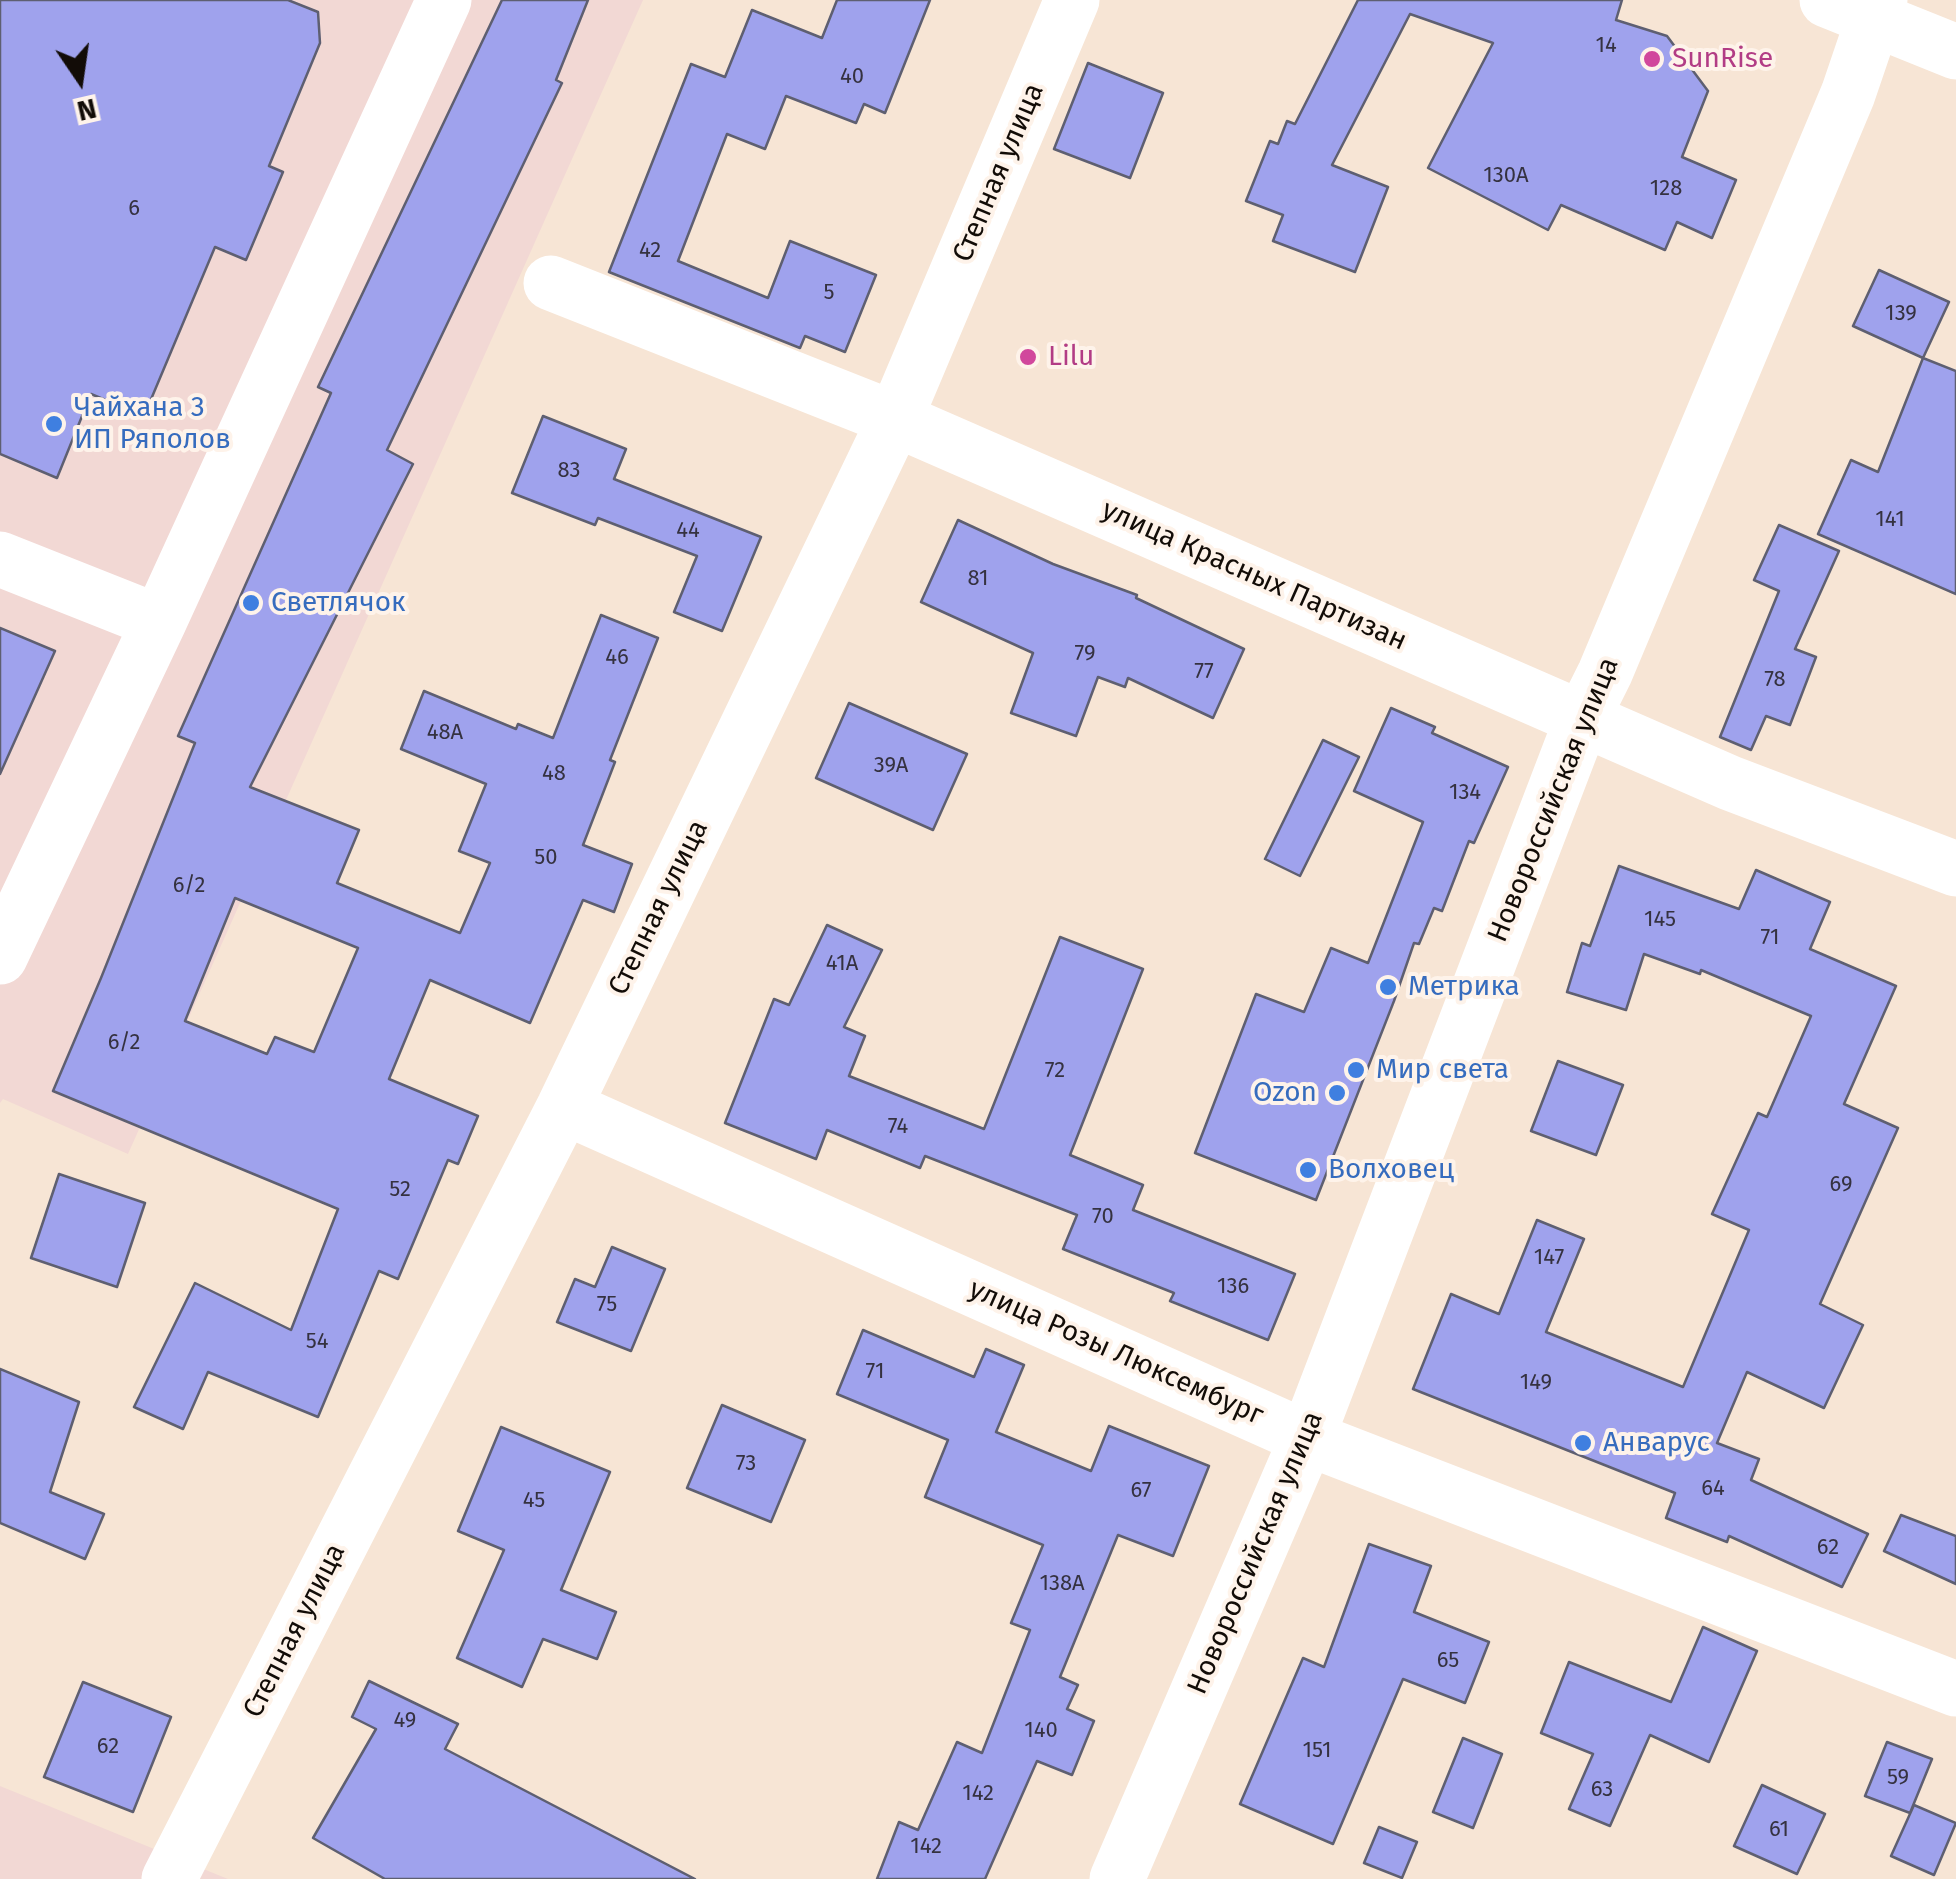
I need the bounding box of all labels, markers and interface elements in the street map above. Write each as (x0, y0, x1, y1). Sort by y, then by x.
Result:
north arrow (30, 30, 130, 130)
house number: 14 (1595, 33, 1617, 59)
place label: SunRise (1672, 42, 1773, 76)
marker: SunRise (1641, 48, 1663, 70)
house number: 40 (840, 64, 864, 90)
street label: Степная улица (946, 79, 1052, 267)
text: N (74, 92, 100, 128)
house number: 130А (1483, 163, 1529, 189)
house number: 128 (1650, 176, 1682, 202)
house number: 6 (128, 196, 140, 222)
house number: 42 (639, 238, 661, 264)
house number: 5 (823, 280, 835, 306)
house number: 139 (1885, 301, 1917, 327)
place label: Lilu (1048, 340, 1094, 374)
marker: Lilu (1017, 346, 1039, 368)
place label: Чайхана 3 ИП Ряполов (74, 391, 231, 457)
marker: Чайхана 3 ИП Ряполов (43, 413, 65, 435)
house number: 83 (557, 458, 581, 484)
street label: улица Красных Партизан (1096, 494, 1412, 658)
house number: 141 (1875, 507, 1905, 533)
house number: 44 (676, 518, 700, 544)
house number: 81 (968, 566, 988, 592)
place label: Светлячок (271, 586, 406, 620)
marker: Светлячок (240, 592, 262, 614)
house number: 79 (1075, 641, 1095, 667)
house number: 46 (605, 645, 629, 671)
street label: Новороссийская улица (1482, 653, 1626, 947)
house number: 77 (1194, 659, 1214, 685)
house number: 78 (1764, 667, 1786, 693)
house number: 48А (427, 720, 463, 746)
house number: 39А (874, 753, 908, 779)
house number: 48 (542, 761, 566, 787)
house number: 134 (1449, 780, 1481, 806)
street label: Степная улица (602, 815, 716, 1001)
house number: 50 (534, 845, 558, 871)
house number: 6/2 (173, 873, 205, 899)
house number: 145 (1644, 907, 1676, 933)
house number: 71 (1761, 925, 1779, 951)
house number: 41А (826, 951, 858, 977)
place label: Метрика (1408, 970, 1520, 1004)
marker: Метрика (1377, 976, 1399, 998)
house number: 6/2 (108, 1030, 140, 1056)
place label: Мир света (1376, 1053, 1509, 1087)
house number: 72 (1045, 1058, 1065, 1084)
marker: Мир света (1345, 1059, 1367, 1081)
place label: Ozon (1253, 1076, 1317, 1110)
marker: Ozon (1326, 1082, 1348, 1104)
house number: 74 (888, 1114, 908, 1140)
place label: Волховец (1328, 1153, 1454, 1187)
marker: Волховец (1297, 1159, 1319, 1181)
house number: 69 (1830, 1172, 1852, 1198)
house number: 52 (389, 1177, 411, 1203)
house number: 70 (1092, 1204, 1114, 1230)
house number: 147 (1534, 1245, 1564, 1271)
street label: улица Розы Люксембург (964, 1273, 1268, 1433)
house number: 136 (1217, 1274, 1249, 1300)
house number: 75 (597, 1292, 617, 1318)
house number: 54 (306, 1329, 328, 1355)
house number: 71 (866, 1359, 884, 1385)
house number: 149 (1520, 1370, 1552, 1396)
street label: Новороссийская улица (1181, 1407, 1331, 1699)
place label: Анварус (1603, 1426, 1710, 1460)
marker: Анварус (1572, 1432, 1594, 1454)
house number: 73 (736, 1451, 756, 1477)
house number: 64 (1701, 1476, 1725, 1502)
house number: 67 (1131, 1478, 1151, 1504)
house number: 45 (523, 1488, 545, 1514)
house number: 62 (1817, 1535, 1839, 1561)
street label: Степная улица (237, 1538, 353, 1724)
house number: 138А (1039, 1571, 1085, 1597)
house number: 65 (1437, 1648, 1459, 1674)
house number: 49 (394, 1708, 416, 1734)
house number: 140 (1024, 1718, 1058, 1744)
house number: 62 (97, 1734, 119, 1760)
house number: 151 (1303, 1738, 1331, 1764)
house number: 59 (1887, 1765, 1909, 1791)
house number: 63 (1591, 1777, 1613, 1803)
house number: 142 (962, 1781, 994, 1807)
house number: 61 (1769, 1817, 1789, 1843)
house number: 142 (910, 1834, 942, 1860)

